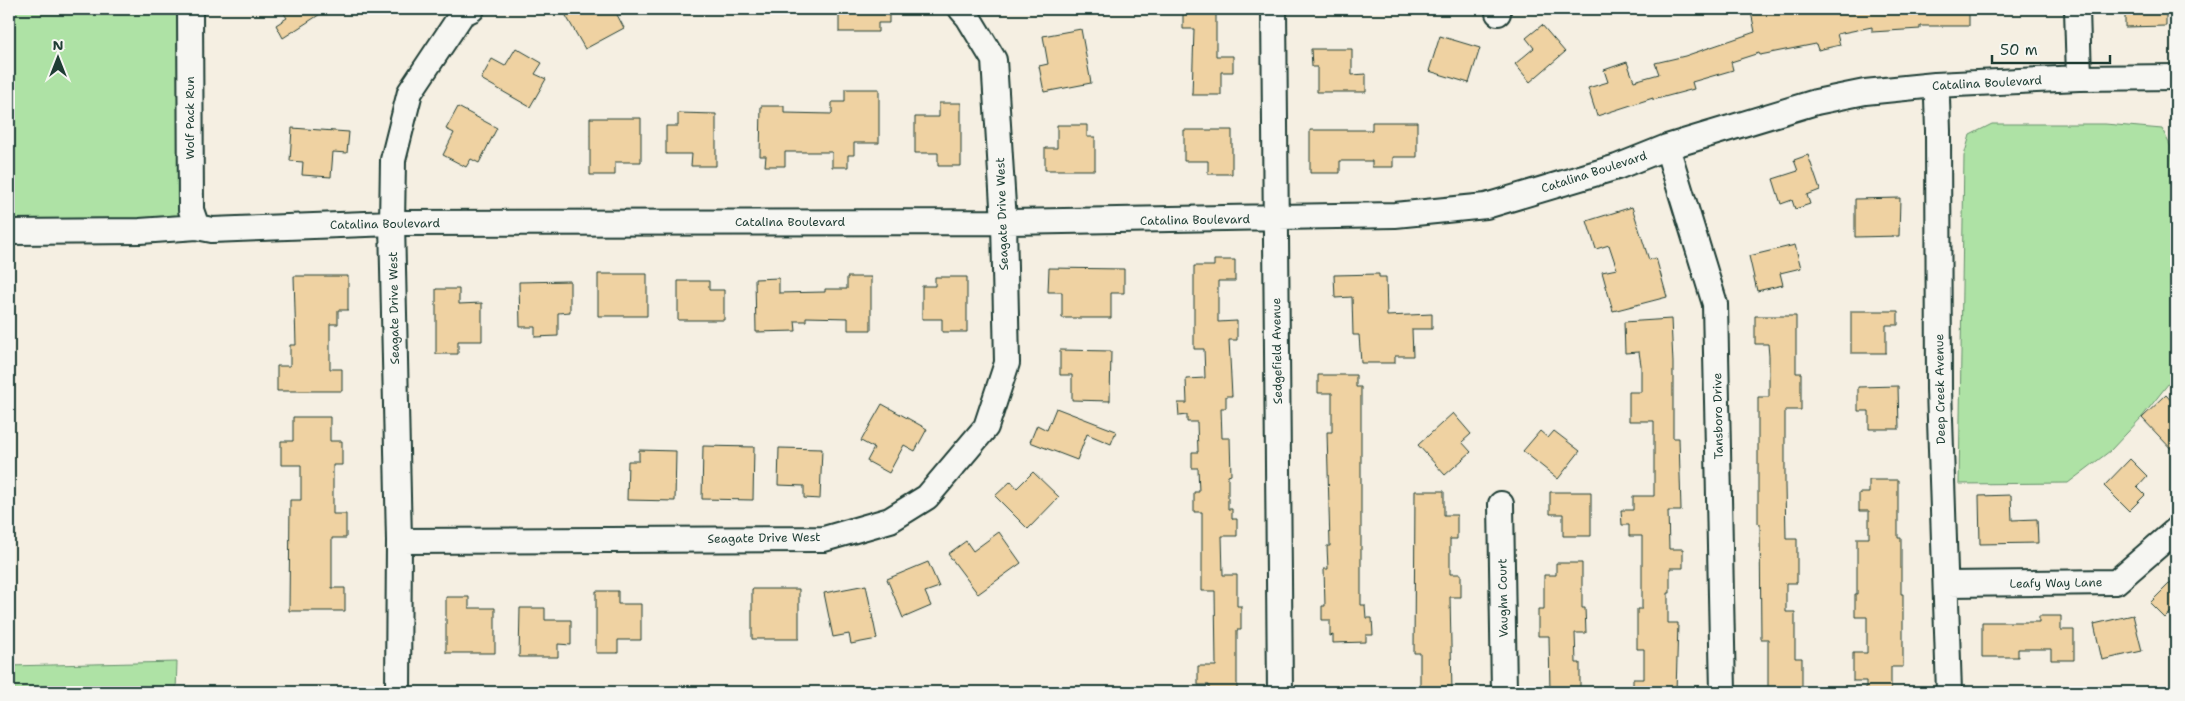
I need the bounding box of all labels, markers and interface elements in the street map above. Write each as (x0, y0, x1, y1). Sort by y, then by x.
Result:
north arrow (32, 32, 82, 82)
scale bar (1992, 32, 2110, 64)
text: N (52, 36, 64, 54)
text: 50 m (2000, 40, 2038, 60)
street label: Catalina Boulevard (1932, 72, 2043, 94)
street label: Wolf Pack Run (182, 76, 198, 160)
street label: Catalina Boulevard (1539, 147, 1649, 197)
street label: Seagate Drive West (992, 157, 1012, 271)
street label: Catalina Boulevard (1140, 211, 1251, 229)
street label: Catalina Boulevard (735, 214, 845, 230)
street label: Catalina Boulevard (330, 215, 441, 233)
street label: Seagate Drive West (385, 251, 403, 365)
street label: Sedgefield Avenue (1268, 297, 1286, 404)
street label: Deep Creek Avenue (1931, 333, 1949, 444)
street label: Tansboro Drive (1709, 372, 1727, 459)
street label: Seagate Drive West (707, 529, 821, 547)
street label: Vaughn Court (1494, 558, 1512, 638)
street label: Leafy Way Lane (2009, 574, 2103, 592)

